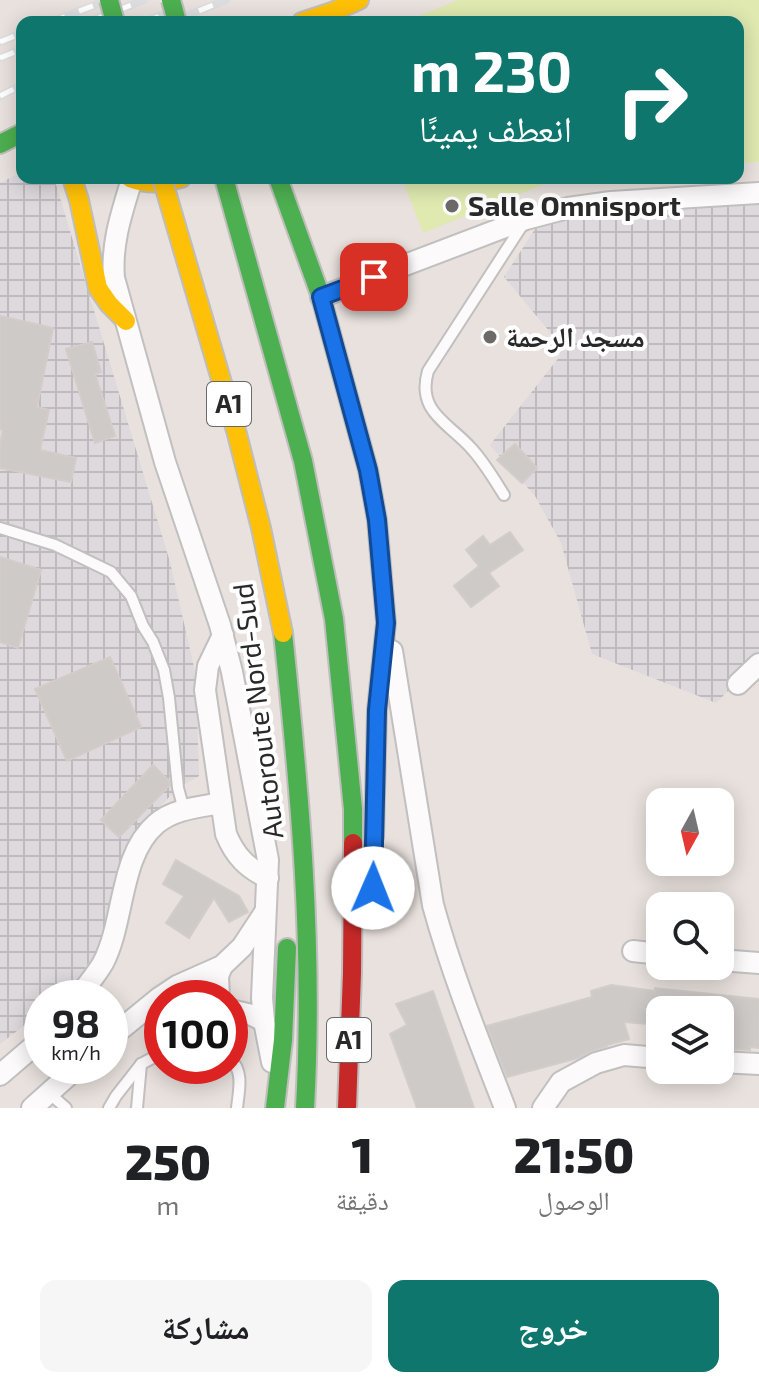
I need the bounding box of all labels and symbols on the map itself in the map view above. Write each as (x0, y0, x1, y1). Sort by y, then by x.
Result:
place label: Salle Omnisport (468, 188, 681, 222)
marker: Salle Omnisport (443, 197, 461, 215)
pin (340, 243, 408, 311)
place label: مسجد الرحمة (506, 319, 645, 353)
marker: مسجد الرحمة (481, 328, 499, 346)
road number: A1 (207, 382, 251, 426)
street label: Autoroute Nord-Sud (224, 581, 290, 841)
north arrow (646, 788, 734, 876)
position arrow (331, 846, 415, 930)
speed limit sign: 100 (144, 980, 248, 1084)
road number: A1 (327, 1018, 371, 1062)

